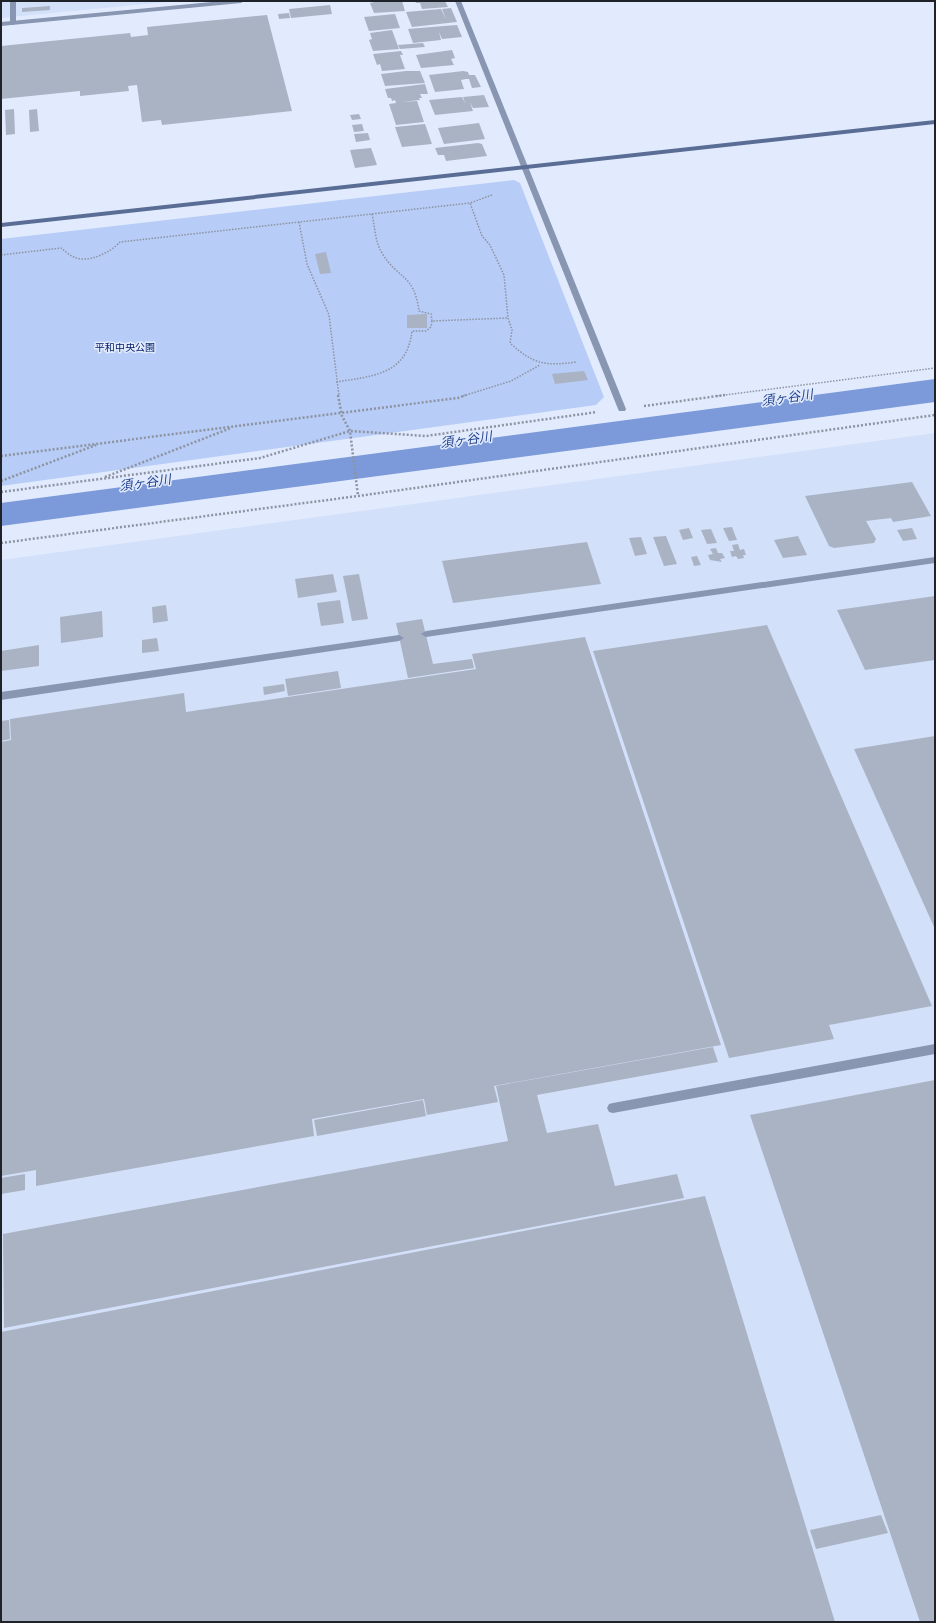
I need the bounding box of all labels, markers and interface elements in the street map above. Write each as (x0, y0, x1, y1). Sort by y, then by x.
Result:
park label: 平和中央公園 (95, 342, 155, 353)
water label: 須ヶ谷川 (760, 386, 816, 409)
water label: 須ヶ谷川 (439, 428, 495, 451)
water label: 須ヶ谷川 (118, 471, 174, 494)

